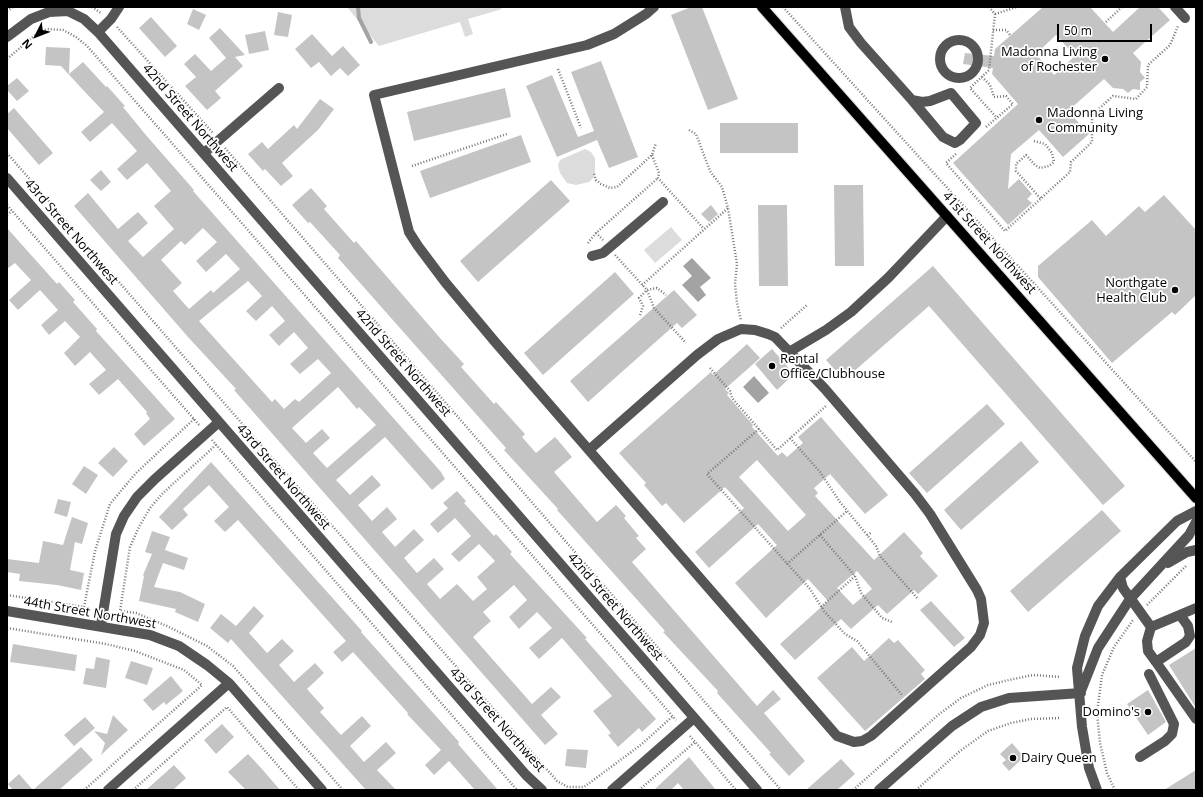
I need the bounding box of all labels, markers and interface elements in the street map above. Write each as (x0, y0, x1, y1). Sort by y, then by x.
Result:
north arrow (16, 16, 56, 56)
scale bar (1059, 16, 1154, 42)
text: 50 m (1064, 22, 1092, 39)
text: N (18, 36, 35, 53)
place label: Madonna Living of Rochester (1001, 44, 1097, 75)
marker: Madonna Living of Rochester (1100, 54, 1110, 64)
street label: 42nd Street Northwest (139, 61, 241, 175)
place label: Madonna Living Community (1047, 105, 1143, 136)
marker: Madonna Living Community (1034, 115, 1044, 125)
street label: 43rd Street Northwest (21, 176, 121, 288)
street label: 41st Street Northwest (939, 189, 1039, 297)
place label: Northgate Health Club (1096, 275, 1167, 306)
marker: Northgate Health Club (1170, 285, 1180, 295)
street label: 42nd Street Northwest (352, 306, 454, 420)
place label: Rental Office/Clubhouse (780, 351, 885, 382)
marker: Rental Office/Clubhouse (767, 361, 777, 371)
street label: 43rd Street Northwest (233, 421, 333, 533)
street label: 42nd Street Northwest (564, 550, 666, 664)
street label: 44th Street Northwest (23, 594, 157, 632)
street label: 43rd Street Northwest (446, 665, 548, 775)
place label: Domino's (1083, 704, 1140, 720)
marker: Domino's (1143, 707, 1153, 717)
place label: Dairy Queen (1021, 750, 1097, 766)
marker: Dairy Queen (1008, 753, 1018, 763)

